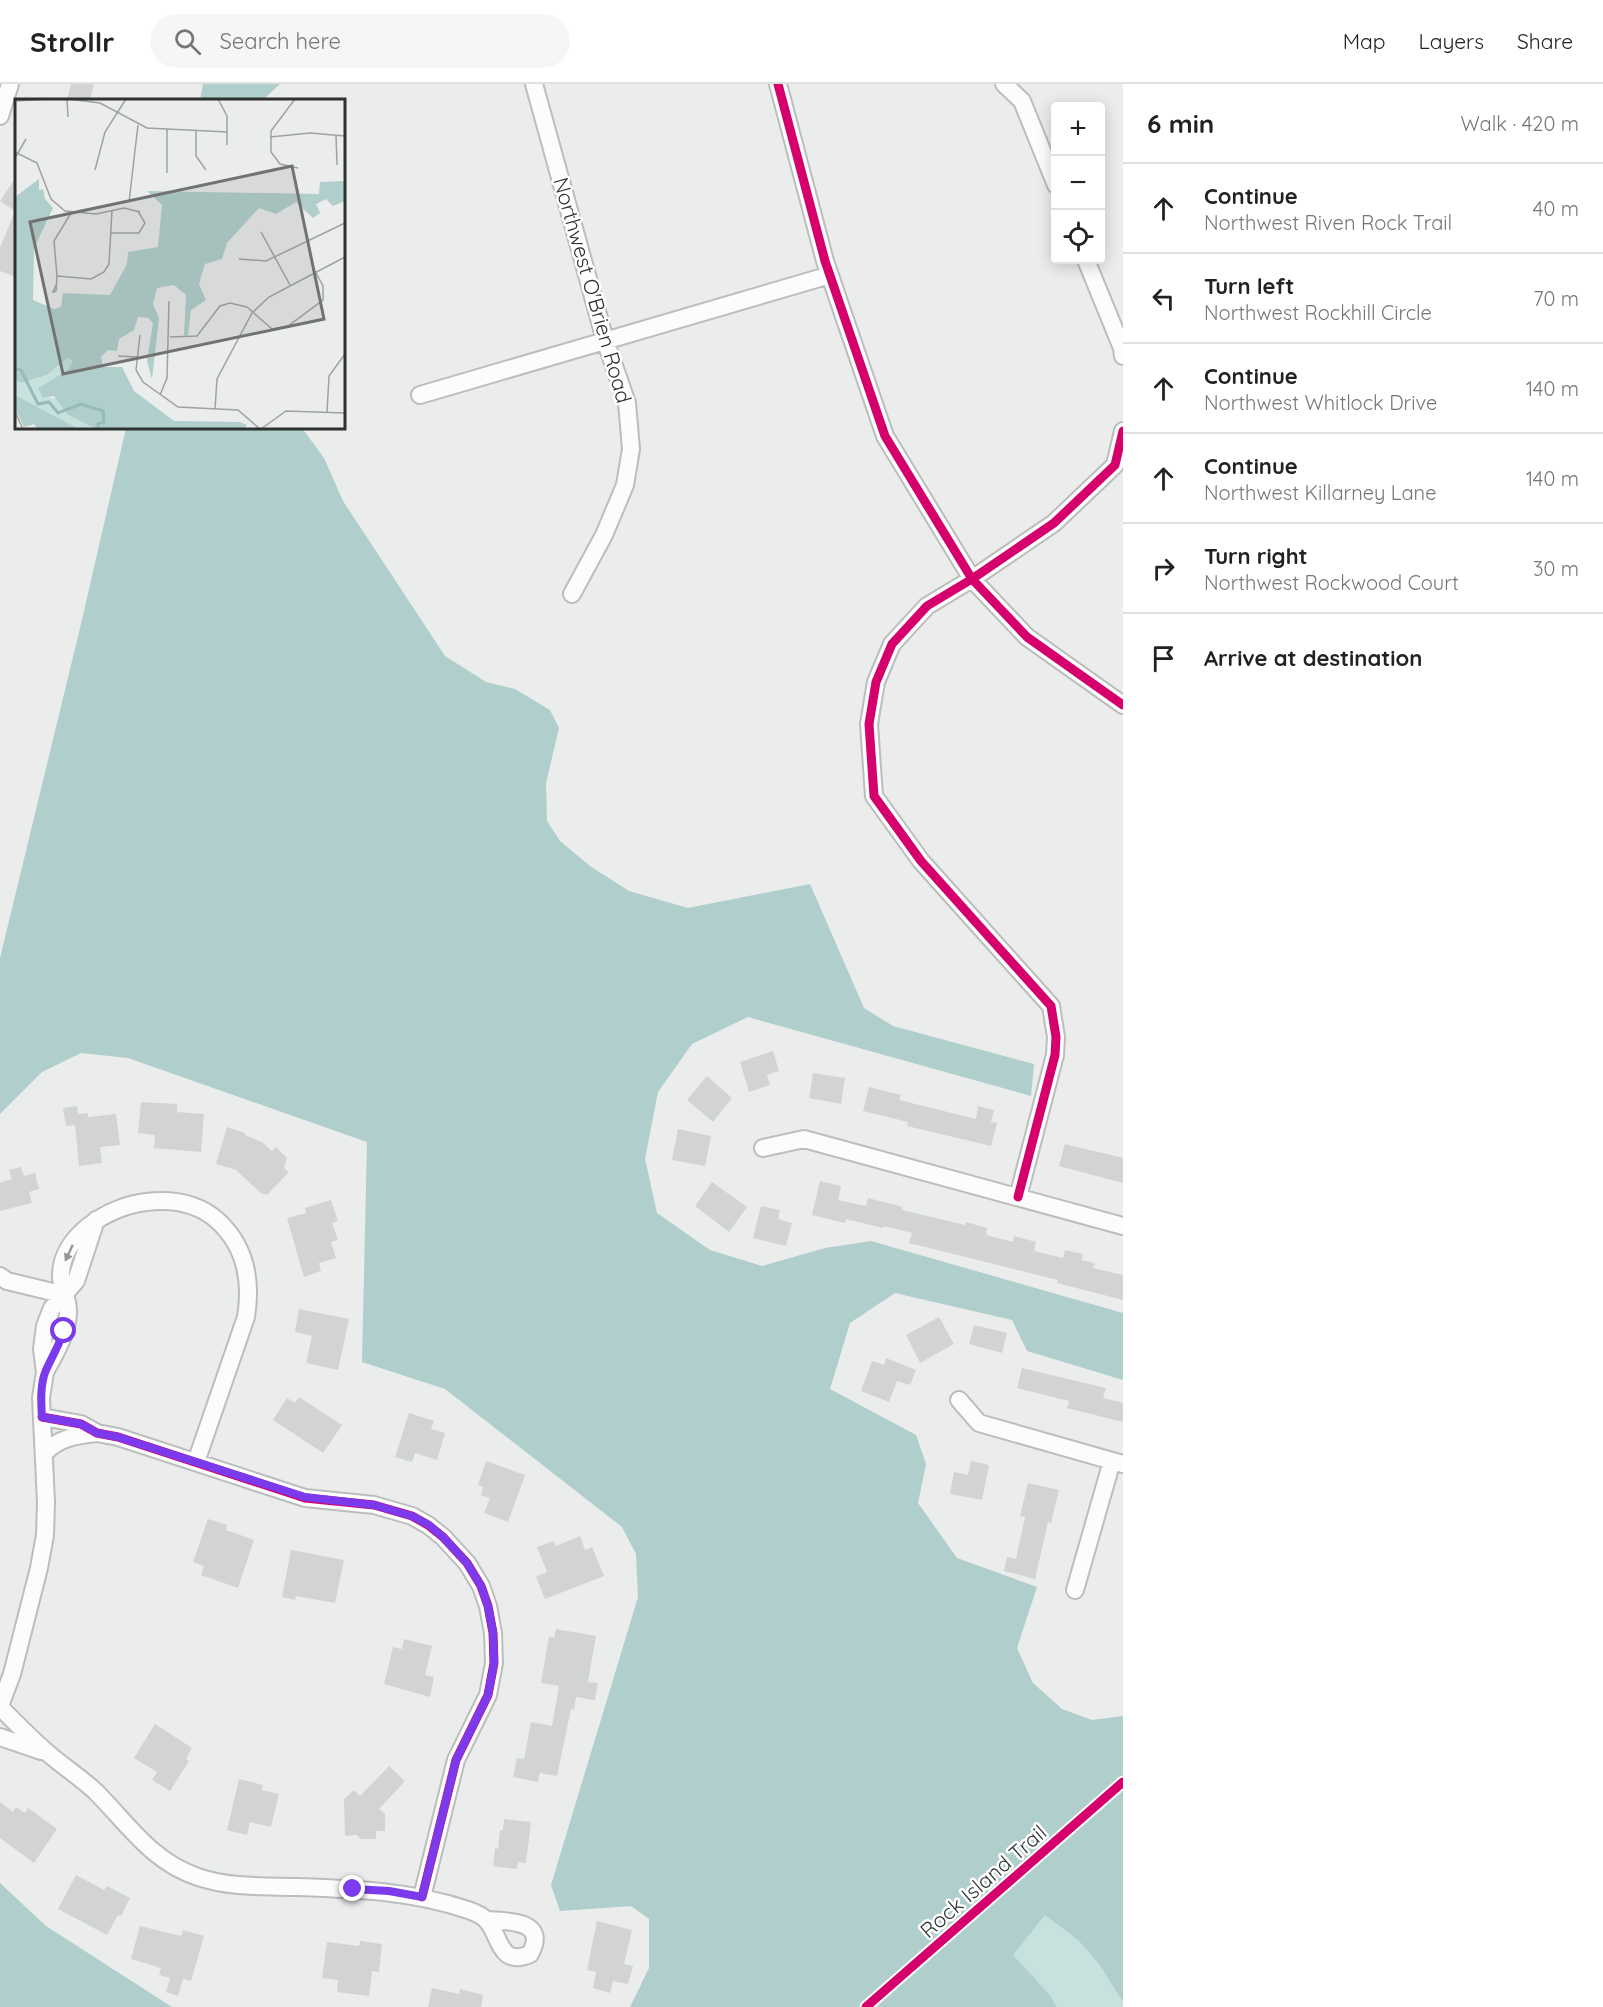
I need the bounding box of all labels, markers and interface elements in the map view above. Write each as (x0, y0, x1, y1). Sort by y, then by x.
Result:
search box (150, 14, 570, 68)
text: Strollr (30, 24, 114, 59)
icon: search (171, 25, 204, 58)
text: Search here (219, 27, 341, 55)
text: Map (1343, 28, 1386, 54)
text: Layers (1419, 28, 1484, 54)
text: Share (1517, 28, 1573, 54)
inset map (15, 99, 345, 429)
map controls (1051, 102, 1105, 264)
button: + (1051, 102, 1105, 156)
text: 6 min (1147, 107, 1214, 140)
text: Walk · 420 m (1460, 111, 1579, 136)
button: − (1051, 156, 1105, 210)
street label: Northwest O'Brien Road (548, 174, 638, 406)
text: Continue (1204, 182, 1298, 210)
icon: ahead (1147, 192, 1180, 225)
text: 40 m (1533, 196, 1579, 221)
button: locate (1051, 210, 1105, 264)
text: Northwest Riven Rock Trail (1204, 210, 1452, 235)
text: Turn left (1204, 272, 1294, 300)
icon: left (1147, 282, 1180, 315)
text: 70 m (1533, 286, 1579, 311)
text: Northwest Rockhill Circle (1204, 300, 1432, 325)
text: Continue (1204, 362, 1298, 390)
icon: ahead (1147, 372, 1180, 405)
text: 140 m (1526, 376, 1579, 401)
text: Northwest Whitlock Drive (1204, 390, 1437, 415)
text: Continue (1204, 452, 1298, 480)
icon: ahead (1147, 462, 1180, 495)
text: 140 m (1526, 466, 1579, 491)
text: Northwest Killarney Lane (1204, 480, 1436, 505)
text: Turn right (1204, 542, 1308, 570)
icon: right (1147, 552, 1180, 585)
text: 30 m (1533, 556, 1579, 581)
text: Northwest Rockwood Court (1204, 570, 1459, 595)
icon: arrive (1147, 642, 1180, 675)
text: Arrive at destination (1204, 644, 1422, 672)
one-way arrow (64, 1244, 73, 1261)
route start (50, 1317, 76, 1343)
street label: Rock Island Trail (914, 1819, 1052, 1943)
route end (339, 1875, 365, 1901)

